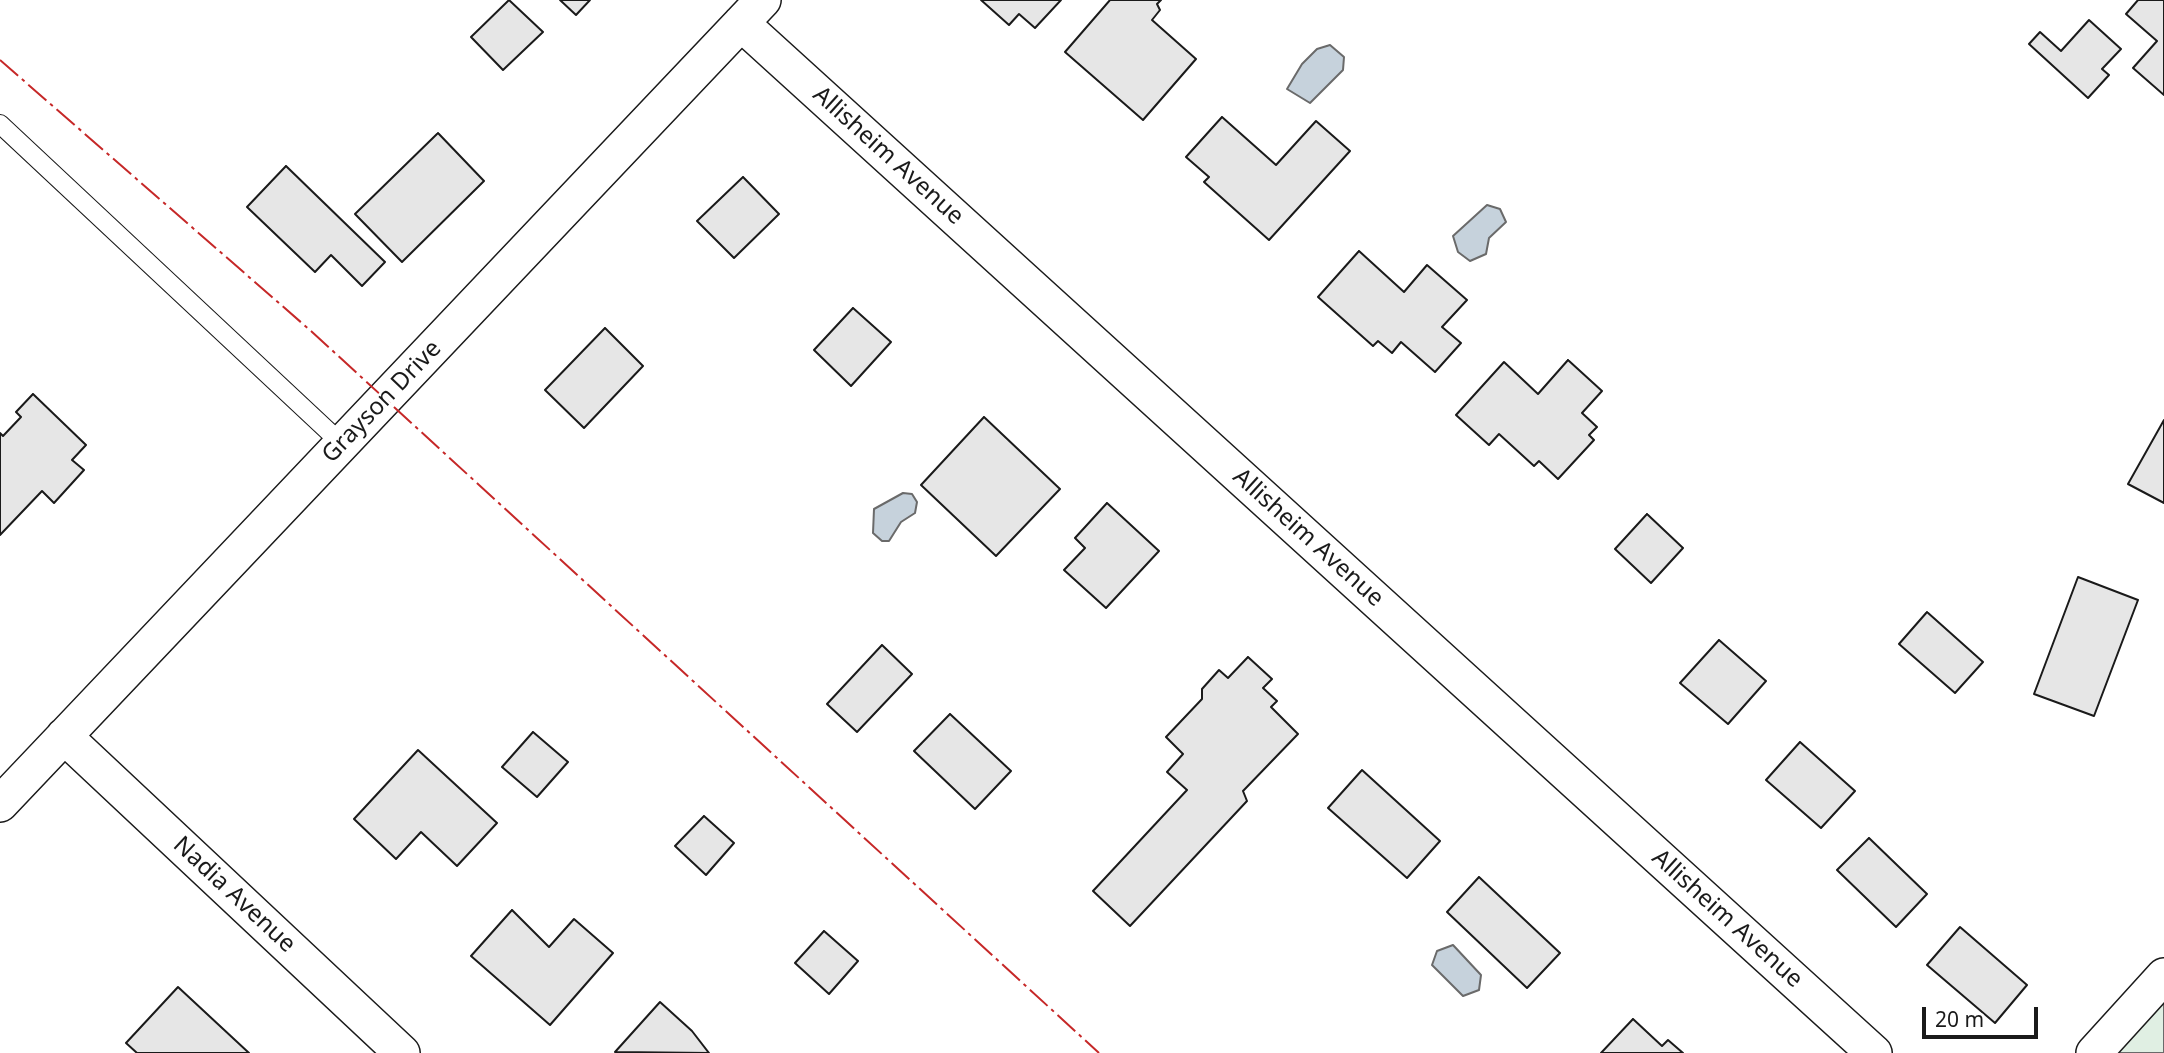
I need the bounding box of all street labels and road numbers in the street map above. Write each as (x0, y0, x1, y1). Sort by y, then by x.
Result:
street label: Allisheim Avenue (807, 81, 969, 231)
street label: Grayson Drive (316, 335, 448, 469)
street label: Allisheim Avenue (1227, 463, 1389, 613)
street label: Nadia Avenue (167, 831, 301, 959)
street label: Allisheim Avenue (1646, 844, 1808, 994)

